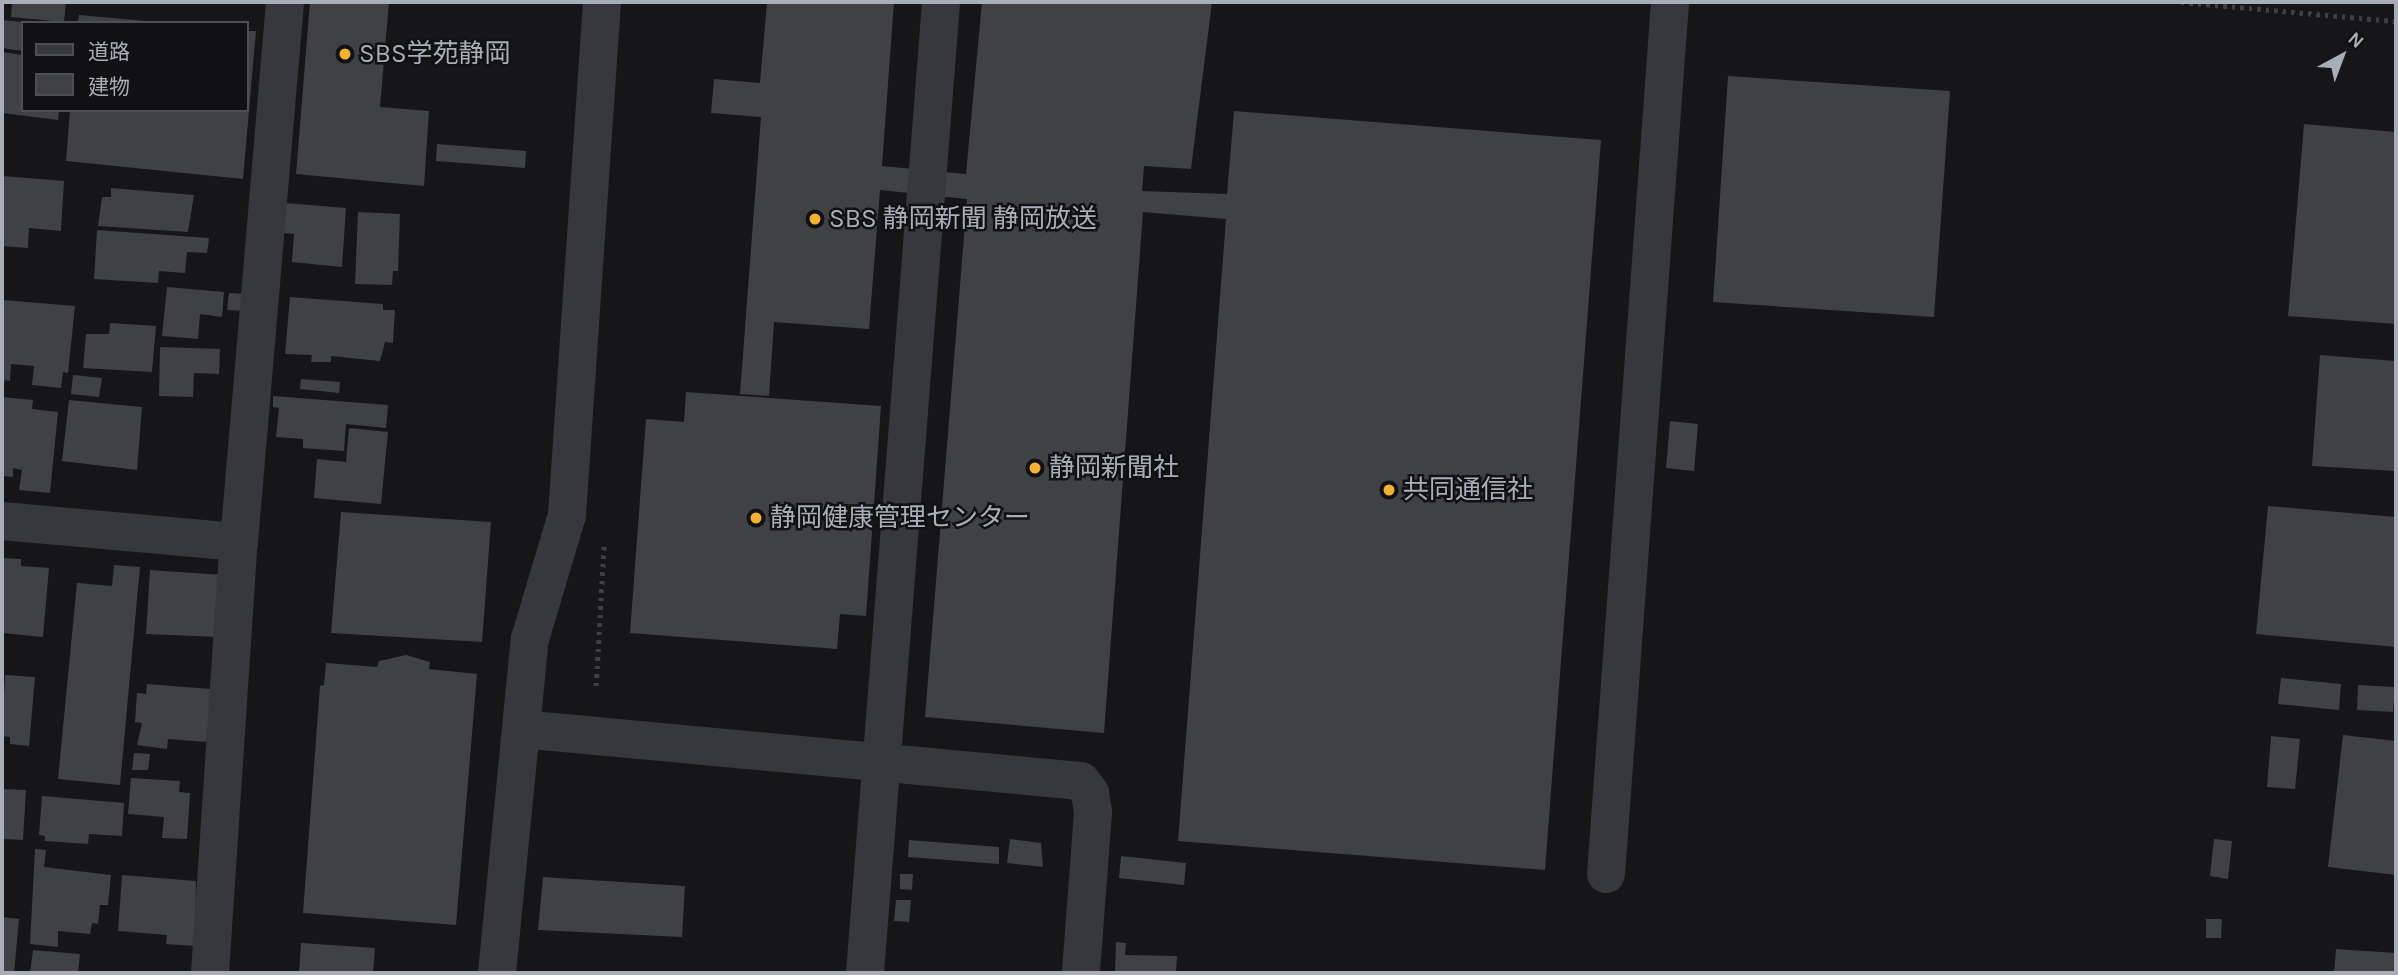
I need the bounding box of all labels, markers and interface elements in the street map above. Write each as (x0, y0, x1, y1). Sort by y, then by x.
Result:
legend (21, 21, 248, 112)
north arrow (2307, 21, 2377, 91)
text: N (2343, 27, 2368, 53)
place label: SBS学苑静岡 (359, 38, 511, 70)
text: 道路 (88, 40, 130, 64)
marker: SBS学苑静岡 (337, 46, 353, 62)
text: 建物 (88, 75, 130, 99)
place label: SBS 静岡新聞 静岡放送 (829, 203, 1097, 235)
marker: SBS 静岡新聞 静岡放送 (807, 211, 823, 227)
place label: 静岡新聞社 (1049, 452, 1179, 484)
marker: 静岡新聞社 (1027, 460, 1043, 476)
place label: 共同通信社 (1403, 474, 1533, 506)
marker: 共同通信社 (1381, 482, 1397, 498)
place label: 静岡健康管理センター (770, 502, 1030, 534)
marker: 静岡健康管理センター (748, 510, 764, 526)

